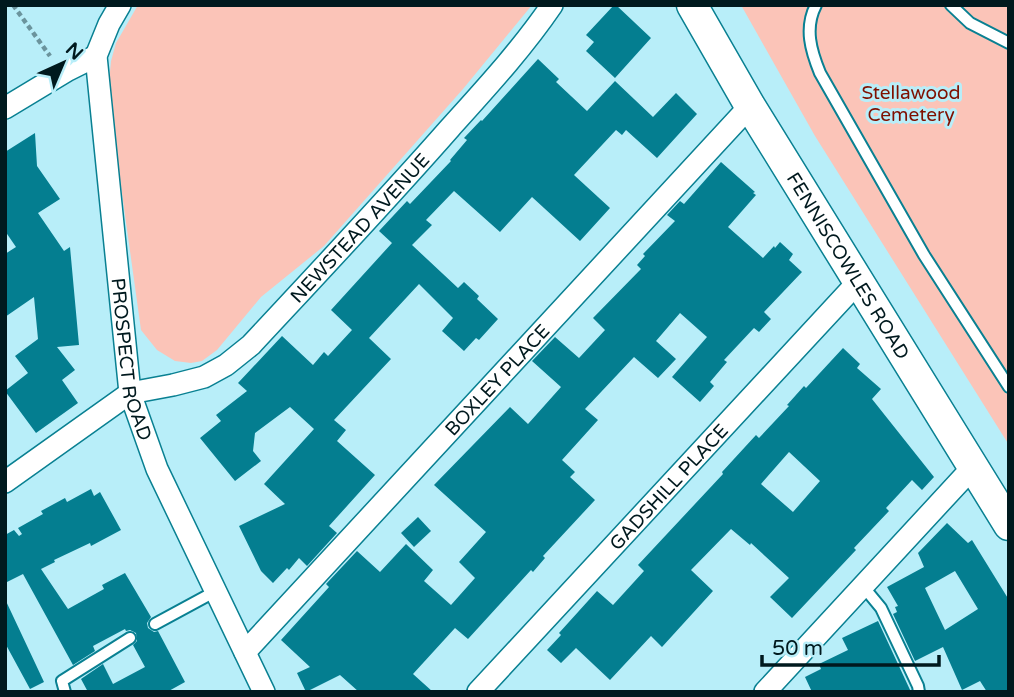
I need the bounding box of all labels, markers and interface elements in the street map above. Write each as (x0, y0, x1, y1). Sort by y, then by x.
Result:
north arrow (28, 28, 98, 98)
text: N (61, 38, 87, 65)
park label: Stellawood Cemetery (861, 82, 961, 126)
street label: NEWSTEAD AVENUE (286, 149, 434, 308)
street label: FENNISCOWLES ROAD (782, 168, 914, 364)
street label: PROSPECT ROAD (106, 277, 156, 444)
street label: BOXLEY PLACE (441, 320, 554, 441)
street label: GADSHILL PLACE (605, 420, 733, 555)
scale bar (762, 624, 939, 668)
text: 50 m (772, 636, 823, 661)

